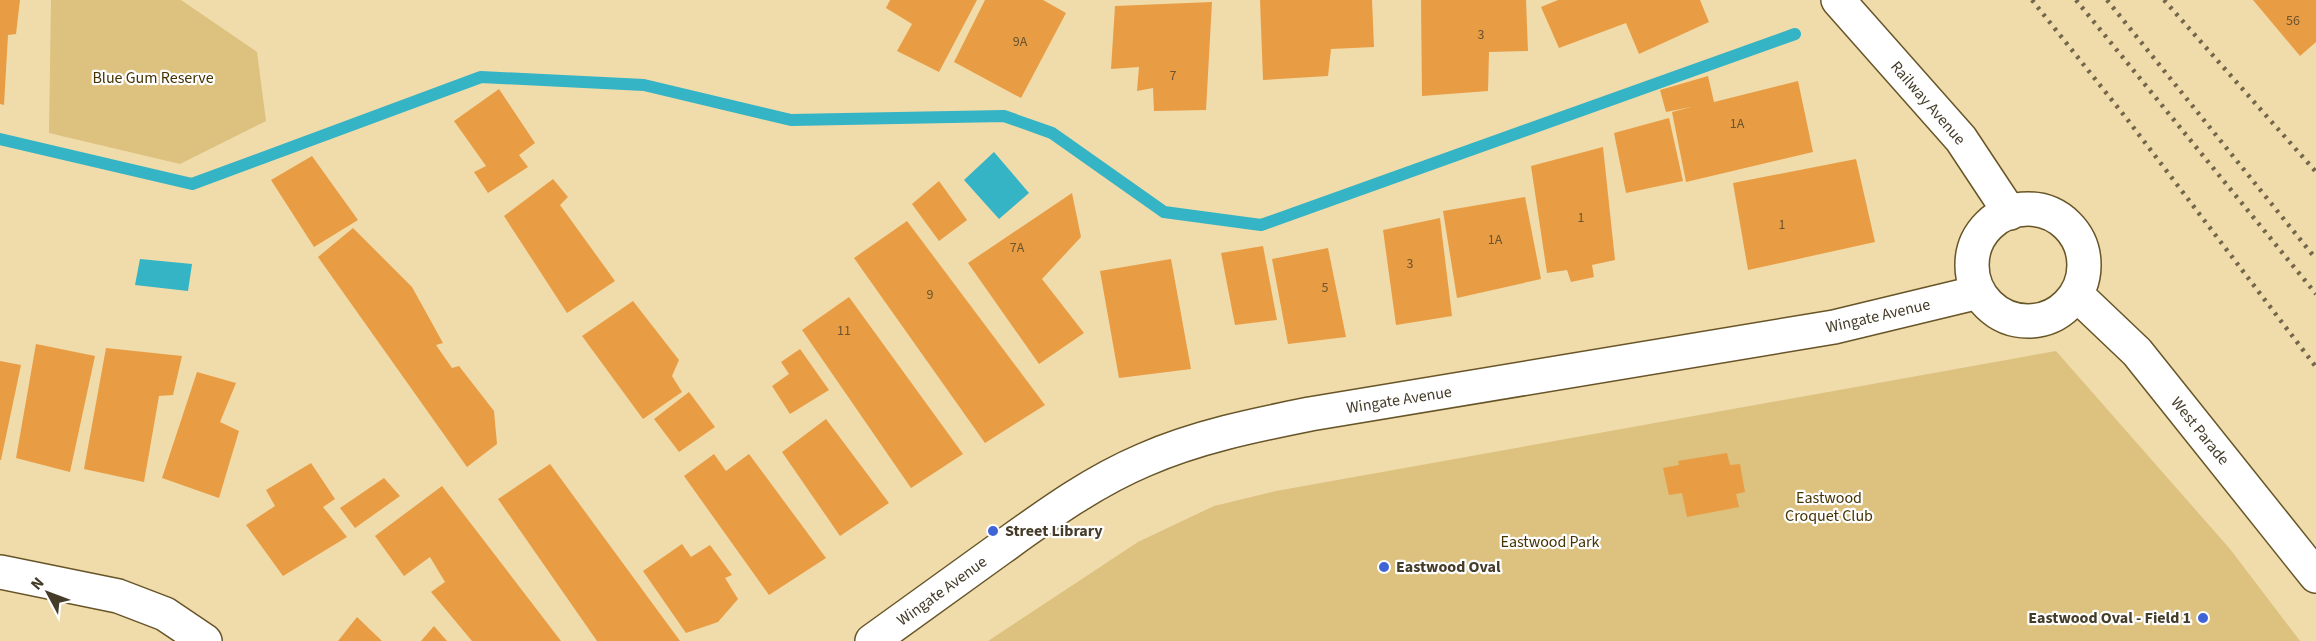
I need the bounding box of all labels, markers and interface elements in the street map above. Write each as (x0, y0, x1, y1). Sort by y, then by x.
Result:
house number: 56 (2286, 11, 2300, 31)
house number: 3 (1478, 25, 1485, 45)
house number: 9A (1013, 32, 1028, 52)
street label: Railway Avenue (1885, 56, 1971, 150)
house number: 7 (1170, 66, 1177, 86)
park label: Blue Gum Reserve (92, 67, 214, 89)
house number: 1A (1730, 114, 1745, 134)
house number: 1 (1578, 208, 1585, 228)
house number: 1 (1779, 215, 1786, 235)
house number: 1A (1488, 230, 1503, 250)
house number: 7A (1010, 238, 1025, 258)
house number: 3 (1407, 254, 1414, 274)
house number: 5 (1322, 278, 1329, 298)
house number: 9 (927, 285, 934, 305)
street label: Wingate Avenue (1824, 293, 1932, 339)
house number: 11 (837, 321, 851, 341)
street label: Wingate Avenue (1345, 381, 1453, 419)
street label: West Parade (2166, 392, 2234, 470)
park label: Eastwood Croquet Club (1785, 487, 1873, 527)
place label: Street Library (1005, 520, 1103, 542)
marker: Street Library (986, 524, 1000, 538)
park label: Eastwood Park (1500, 531, 1600, 553)
street label: Wingate Avenue (892, 551, 992, 631)
place label: Eastwood Oval (1396, 556, 1501, 578)
marker: Eastwood Oval (1377, 560, 1391, 574)
north arrow (18, 563, 78, 623)
text: N (26, 573, 49, 595)
place label: Eastwood Oval - Field 1 (2028, 607, 2191, 629)
marker: Eastwood Oval - Field 1 (2196, 611, 2210, 625)

